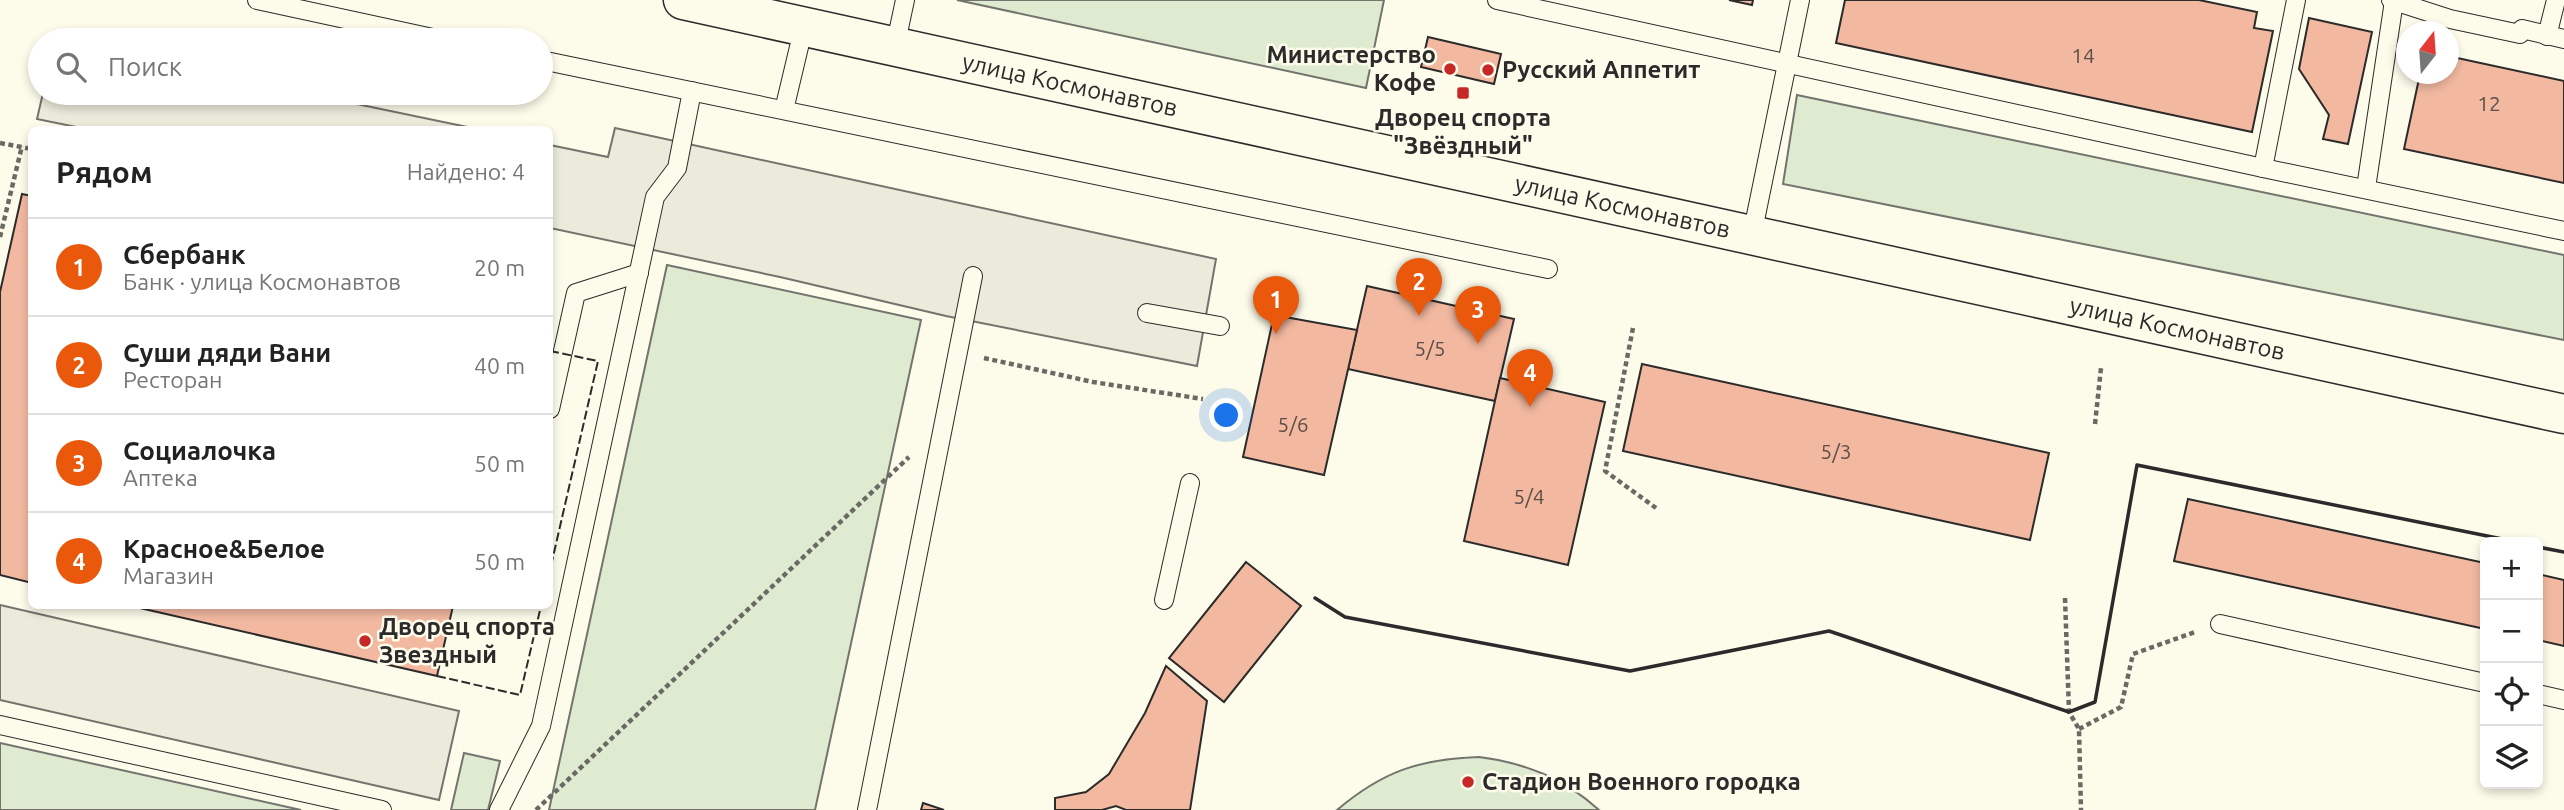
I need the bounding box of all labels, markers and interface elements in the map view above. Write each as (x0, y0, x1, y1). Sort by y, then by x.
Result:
north arrow (2396, 21, 2459, 84)
search box (28, 28, 553, 105)
place label: Министерство Кофе (1266, 41, 1436, 96)
house number: 14 (2071, 43, 2095, 67)
icon: search (52, 48, 90, 86)
street label: улица Космонавтов (960, 48, 1180, 121)
text: Поиск (108, 52, 182, 81)
place label: Русский Аппетит (1502, 56, 1700, 83)
marker: Министерство Кофе (1442, 61, 1458, 77)
marker: Русский Аппетит (1480, 62, 1496, 78)
marker: Дворец спорта "Звёздный" (1455, 85, 1471, 101)
house number: 12 (2477, 91, 2501, 115)
place label: Дворец спорта "Звёздный" (1375, 104, 1551, 159)
text: Рядом (56, 155, 152, 189)
text: Найдено: 4 (407, 159, 525, 184)
street label: улица Космонавтов (1512, 169, 1733, 243)
text: Сбербанк (123, 240, 245, 269)
text: 1 (73, 255, 85, 280)
text: 20 m (474, 255, 525, 280)
pin: 2 (1396, 258, 1442, 316)
text: Банк · улица Космонавтов (123, 269, 401, 294)
pin: 1 (1253, 276, 1299, 334)
pin: 3 (1455, 286, 1501, 344)
street label: улица Космонавтов (2067, 292, 2288, 365)
house number: 5/5 (1414, 336, 1446, 360)
text: Суши дяди Вани (123, 338, 331, 367)
pin: 4 (1507, 349, 1553, 407)
text: 2 (73, 353, 85, 378)
text: 40 m (474, 353, 525, 378)
text: Ресторан (123, 367, 222, 392)
your location (1209, 398, 1243, 432)
house number: 5/6 (1277, 412, 1309, 436)
text: Социалочка (123, 436, 276, 465)
house number: 5/3 (1820, 439, 1852, 463)
text: 3 (73, 451, 85, 476)
text: 50 m (474, 451, 525, 476)
text: Аптека (123, 465, 198, 490)
house number: 5/4 (1513, 484, 1545, 508)
text: Красное&Белое (123, 534, 325, 563)
map controls (2480, 537, 2543, 789)
button: + (2480, 537, 2543, 600)
text: 4 (73, 549, 85, 574)
text: 50 m (474, 549, 525, 574)
text: Магазин (123, 563, 214, 588)
button: − (2480, 600, 2543, 663)
place label: Дворец спорта Звездный (379, 613, 555, 668)
marker: Дворец спорта Звездный (357, 633, 373, 649)
button: locate (2480, 663, 2543, 726)
button: layers (2480, 726, 2543, 789)
place label: Стадион Военного городка (1482, 768, 1801, 795)
marker: Стадион Военного городка (1460, 774, 1476, 790)

